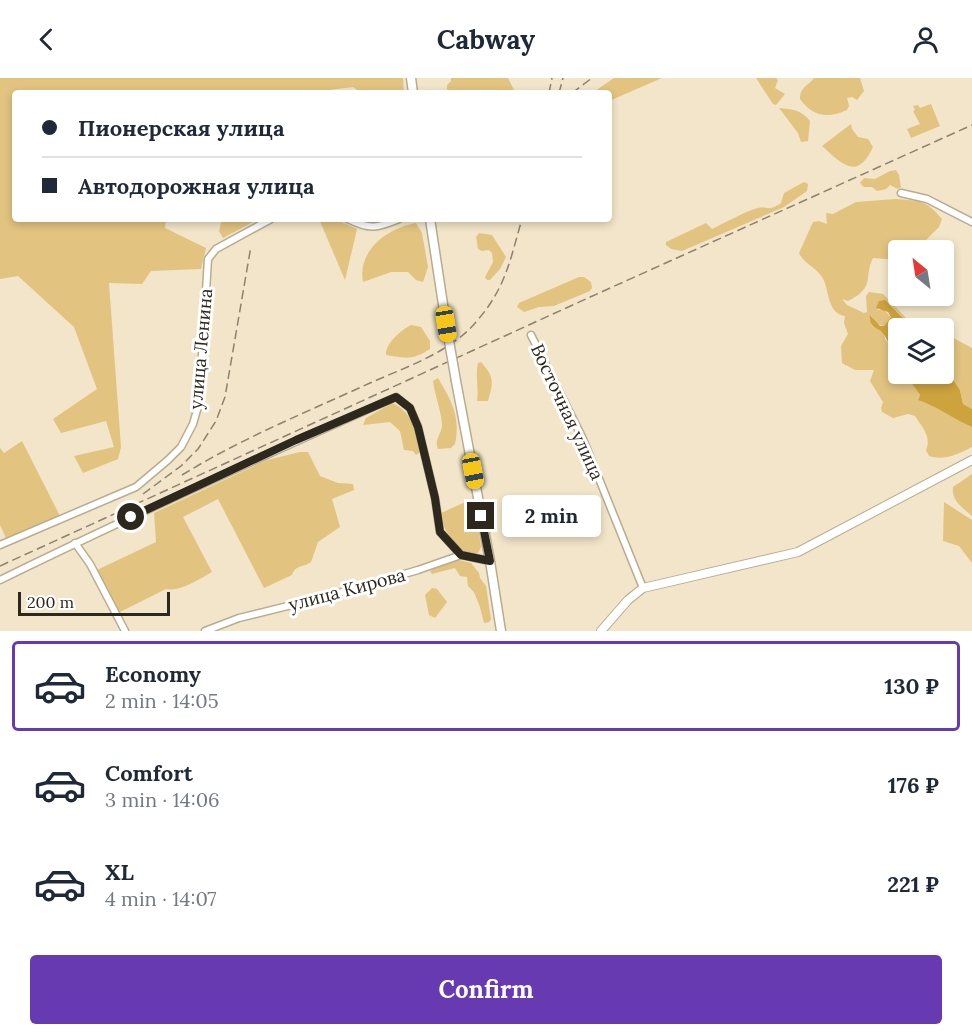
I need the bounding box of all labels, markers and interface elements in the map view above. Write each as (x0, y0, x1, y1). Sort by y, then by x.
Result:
text: Cabway (437, 22, 535, 56)
icon: back (30, 23, 63, 56)
icon: person (909, 23, 942, 56)
text: Пионерская улица (78, 114, 284, 142)
text: Автодорожная улица (78, 172, 315, 200)
north arrow (888, 240, 954, 306)
map controls (888, 240, 954, 384)
street label: улица Ленина (184, 287, 217, 410)
car (434, 305, 458, 343)
button: layers (888, 318, 954, 384)
street label: Восточная улица (526, 340, 609, 484)
car (461, 452, 485, 490)
callout: 2 min (502, 495, 601, 537)
route end (467, 502, 494, 529)
route start (117, 503, 144, 530)
text: 2 min (525, 503, 578, 528)
street label: улица Кирова (286, 563, 408, 616)
scale bar (18, 589, 170, 616)
text: 200 m (27, 592, 74, 612)
icon: car (33, 659, 87, 713)
text: Economy (105, 660, 201, 688)
text: 130 ₽ (884, 672, 939, 700)
text: 2 min · 14:05 (105, 688, 219, 713)
icon: car (33, 758, 87, 812)
text: Comfort (105, 759, 193, 787)
text: 176 ₽ (888, 771, 939, 799)
text: 3 min · 14:06 (105, 787, 220, 812)
icon: car (33, 857, 87, 911)
text: XL (105, 858, 134, 886)
text: 221 ₽ (887, 870, 939, 898)
text: 4 min · 14:07 (105, 886, 217, 911)
button: Confirm (30, 955, 942, 1024)

